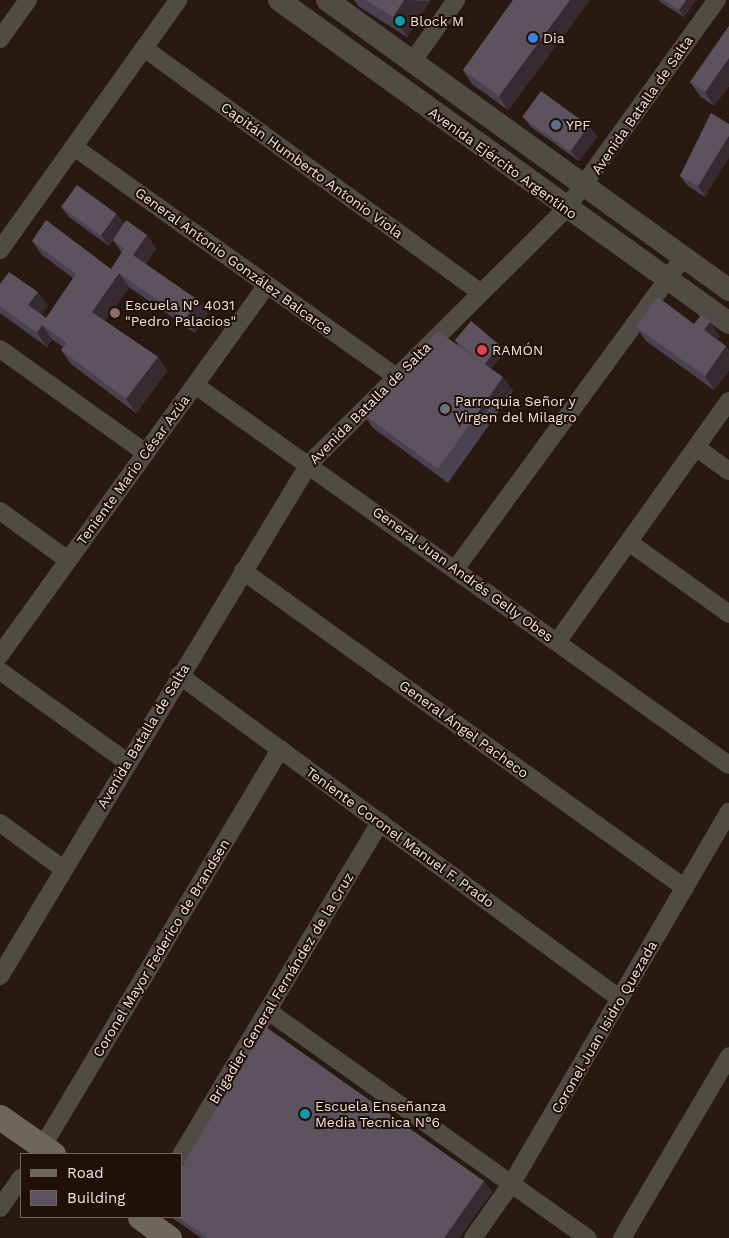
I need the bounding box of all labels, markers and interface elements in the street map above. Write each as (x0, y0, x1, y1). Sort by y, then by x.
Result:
place label: Block M (410, 13, 464, 29)
marker: Block M (394, 15, 406, 27)
place label: Dia (543, 30, 565, 46)
marker: Dia (527, 32, 539, 44)
street label: Avenida Batalla de Salta (588, 32, 696, 178)
street label: Capitán Humberto Antonio Viola (217, 98, 407, 242)
street label: Avenida Ejército Argentino (425, 103, 581, 223)
place label: YPF (566, 117, 591, 133)
marker: YPF (550, 119, 562, 131)
street label: General Antonio González Balcarce (132, 183, 336, 339)
place label: Escuela N° 4031 "Pedro Palacios" (125, 297, 236, 330)
marker: Escuela N° 4031 "Pedro Palacios" (109, 307, 121, 319)
street label: Avenida Batalla de Salta (305, 338, 435, 468)
place label: RAMÓN (492, 342, 543, 358)
marker: RAMÓN (476, 344, 488, 356)
street label: Teniente Mario César Azúa (73, 391, 193, 549)
place label: Parroquia Señor y Virgen del Milagro (455, 393, 577, 426)
marker: Parroquia Señor y Virgen del Milagro (439, 403, 451, 415)
street label: General Juan Andrés Gelly Obes (369, 502, 557, 646)
street label: Avenida Batalla de Salta (93, 661, 193, 811)
street label: General Ángel Pacheco (395, 676, 533, 782)
street label: Teniente Coronel Manuel F. Prado (302, 763, 498, 911)
street label: Coronel Mayor Federico de Brandsen (89, 836, 233, 1060)
street label: Brigadier General Fernández de la Cruz (205, 869, 357, 1107)
street label: Coronel Juan Isidro Quezada (547, 937, 661, 1117)
place label: Escuela Enseñanza Media Tecnica N°6 (315, 1098, 447, 1130)
marker: Escuela Enseñanza Media Tecnica N°6 (299, 1108, 311, 1120)
legend (20, 1153, 182, 1218)
text: Road (67, 1164, 104, 1182)
text: Building (67, 1189, 125, 1207)

